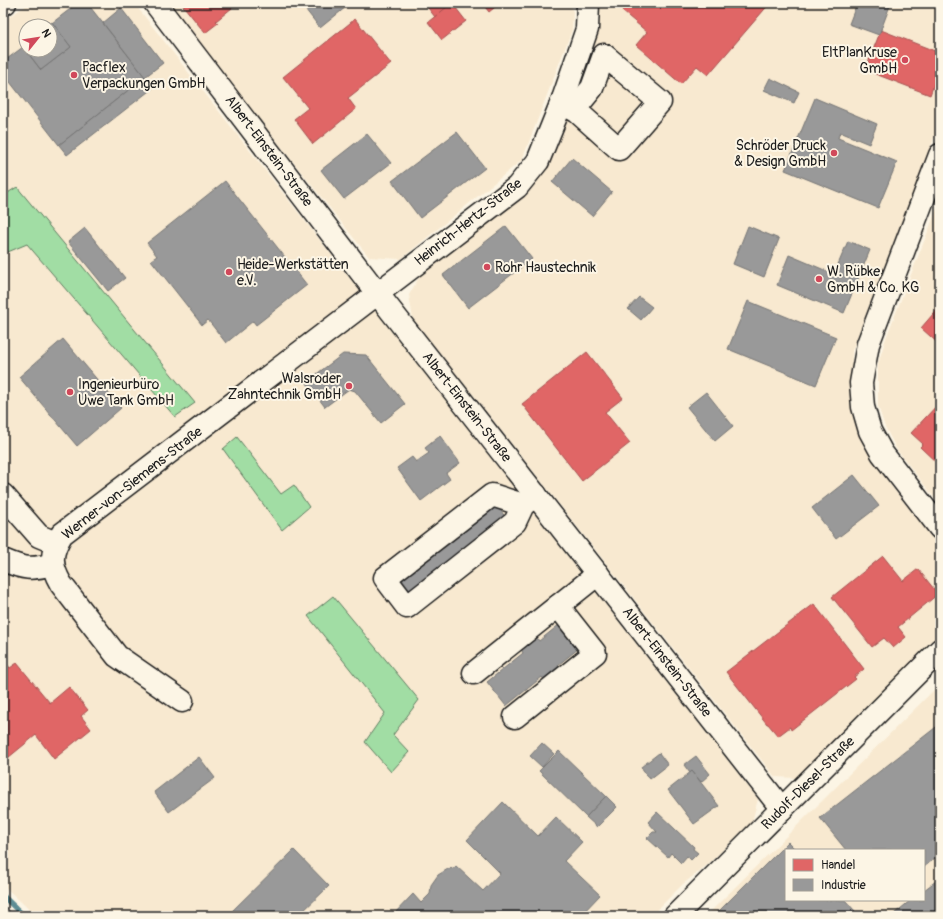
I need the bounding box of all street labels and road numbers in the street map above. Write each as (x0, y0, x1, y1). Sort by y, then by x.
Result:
street label: Albert-Einstein-Straße (222, 92, 316, 210)
street label: Heinrich-Hertz-Straße (411, 175, 525, 269)
street label: Albert-Einstein-Straße (419, 349, 515, 465)
street label: Werner-von-Siemens-Straße (58, 423, 206, 543)
street label: Albert-Einstein-Straße (619, 604, 715, 720)
street label: Rudolf-Diesel-Straße (758, 733, 858, 833)

